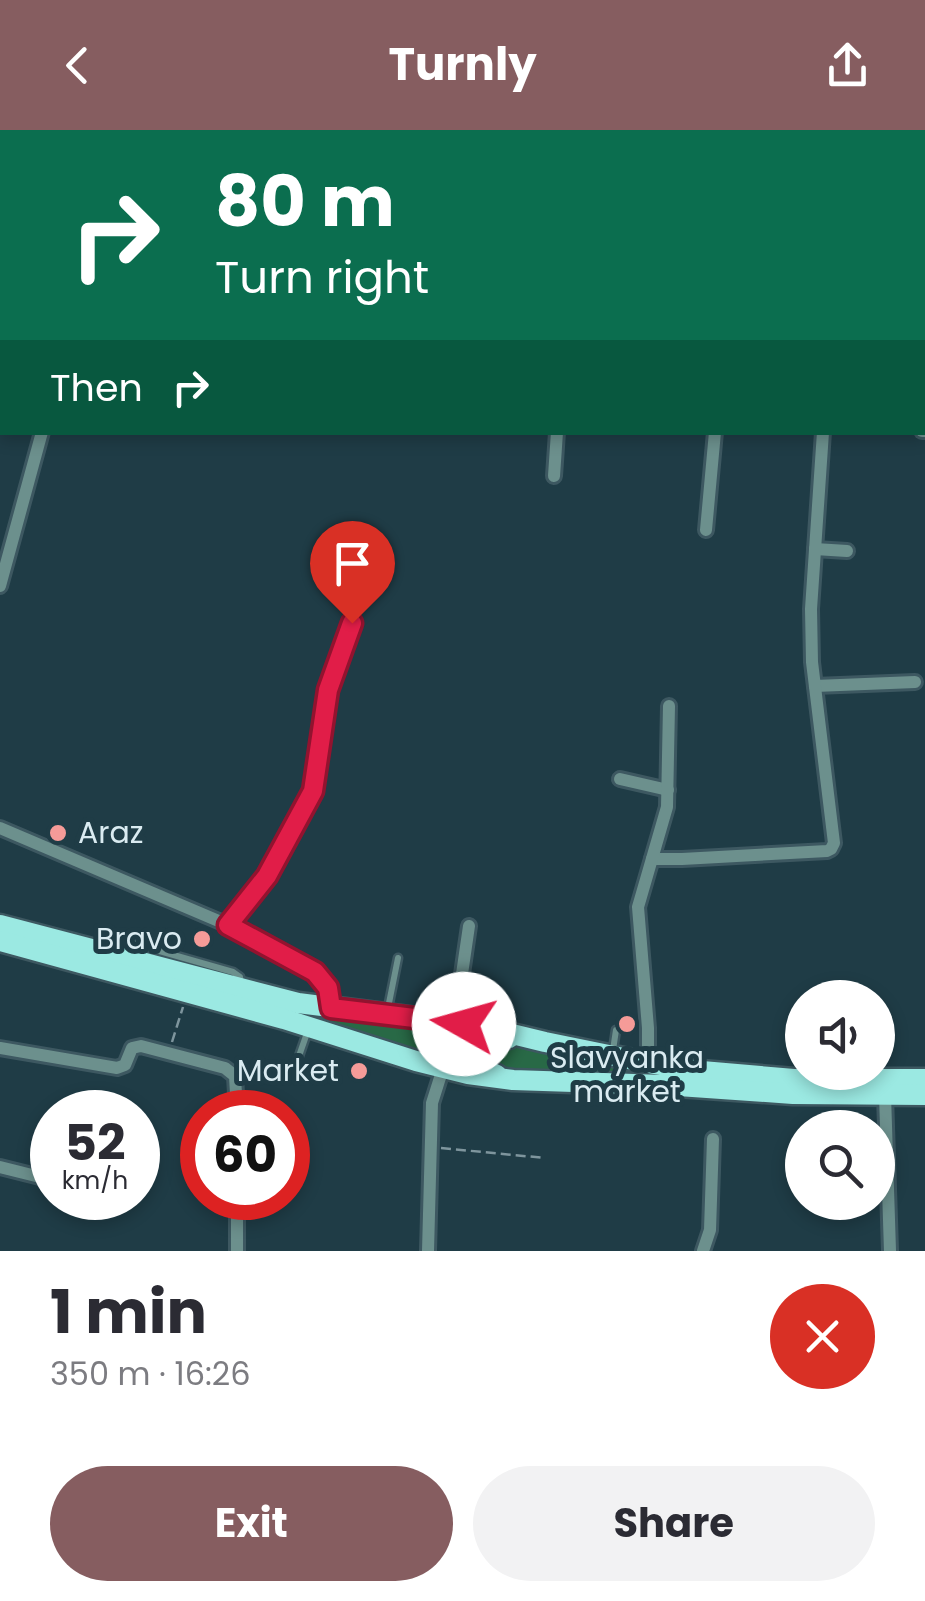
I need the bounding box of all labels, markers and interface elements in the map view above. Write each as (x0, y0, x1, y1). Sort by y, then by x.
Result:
text: Turnly (388, 33, 537, 96)
icon: back (50, 38, 105, 93)
icon: share (820, 38, 875, 93)
text: 80 m (215, 152, 395, 251)
icon: right (50, 170, 180, 300)
text: Turn right (215, 246, 429, 309)
icon: right (163, 360, 218, 415)
text: Then (50, 361, 143, 414)
pin (310, 521, 395, 624)
icon: arrive (325, 536, 380, 591)
place label: Araz (78, 811, 143, 854)
marker: Araz (47, 822, 69, 844)
place label: Bravo (96, 917, 182, 960)
marker: Bravo (191, 928, 213, 950)
position arrow (412, 972, 516, 1076)
map controls (785, 980, 895, 1220)
button: sound (785, 980, 895, 1090)
marker: Slavyanka market (616, 1013, 638, 1035)
place label: Slavyanka market (550, 1036, 704, 1113)
place label: Market (237, 1049, 339, 1092)
marker: Market (348, 1060, 370, 1082)
speed limit sign: 60 (180, 1090, 310, 1220)
text: 52 (64, 1107, 126, 1178)
button: search (785, 1110, 895, 1220)
text: km/h (62, 1163, 128, 1198)
text: 1 min (50, 1270, 207, 1354)
button: close (770, 1284, 875, 1389)
text: 350 m · 16:26 (50, 1351, 251, 1396)
button: Exit (50, 1466, 453, 1581)
button: Share (473, 1466, 875, 1581)

